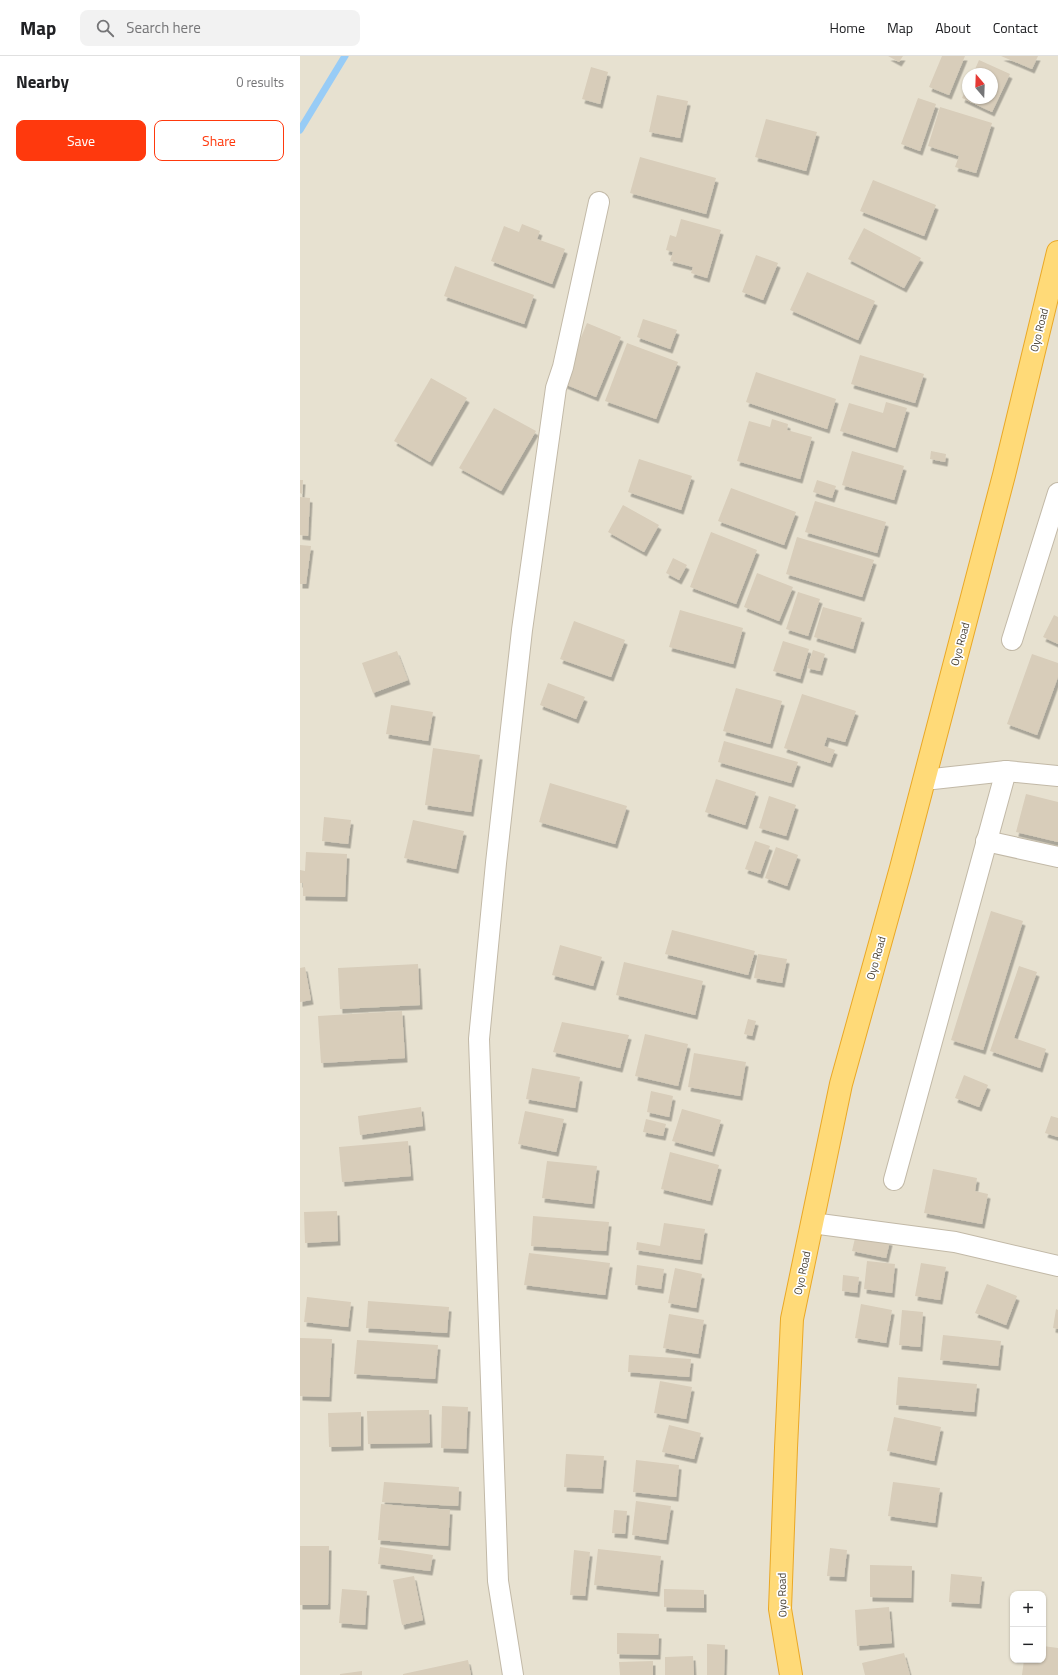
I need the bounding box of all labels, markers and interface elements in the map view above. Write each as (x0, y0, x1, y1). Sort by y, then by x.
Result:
search box (80, 10, 360, 46)
text: Map (20, 13, 56, 42)
text: Search here (126, 16, 201, 39)
icon: search (94, 17, 116, 39)
text: Home (830, 17, 865, 38)
text: Map (887, 17, 913, 38)
text: About (935, 17, 971, 38)
text: Contact (993, 17, 1038, 38)
north arrow (962, 68, 998, 104)
text: Nearby (16, 69, 69, 95)
text: 0 results (236, 72, 284, 92)
button: Save (16, 120, 146, 161)
button: Share (154, 120, 284, 161)
street label: Oyo Road (1026, 306, 1052, 354)
street label: Oyo Road (947, 620, 974, 668)
street label: Oyo Road (862, 934, 890, 982)
street label: Oyo Road (790, 1249, 814, 1296)
street label: Oyo Road (774, 1572, 790, 1617)
map controls (1010, 1591, 1046, 1663)
button: + (1010, 1591, 1046, 1627)
button: − (1010, 1627, 1046, 1663)

